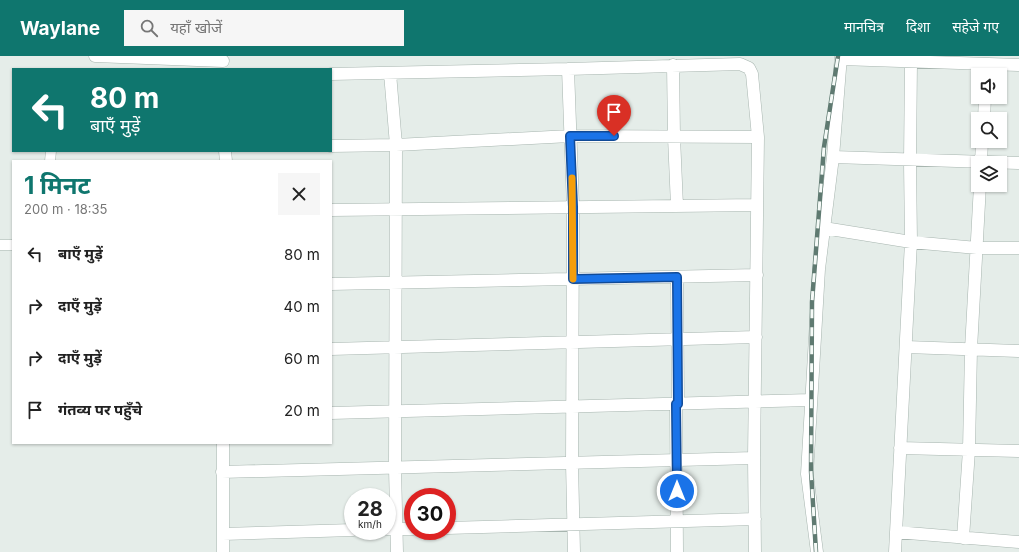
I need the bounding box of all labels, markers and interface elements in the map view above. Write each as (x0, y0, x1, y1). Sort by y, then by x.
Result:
search box (124, 10, 404, 46)
text: Waylane (20, 17, 100, 40)
icon: search (138, 17, 160, 39)
text: यहाँ खोजें (170, 18, 222, 37)
text: मानचित्र (844, 18, 884, 35)
text: दिशा (906, 18, 930, 35)
text: सहेजे गए (952, 18, 999, 35)
map controls (971, 68, 1007, 192)
button: sound (971, 68, 1007, 104)
text: 80 m (90, 81, 159, 115)
icon: left (24, 84, 76, 136)
pin (597, 95, 631, 136)
icon: arrive (603, 101, 625, 123)
button: search (971, 112, 1007, 148)
text: बाएँ मुड़ें (90, 115, 140, 136)
button: layers (971, 156, 1007, 192)
text: 1 मिनट (24, 171, 90, 200)
button: close (278, 173, 320, 215)
text: 200 m · 18:35 (24, 201, 107, 217)
icon: left (24, 243, 46, 265)
text: बाएँ मुड़ें (58, 244, 103, 263)
text: 80 m (284, 245, 320, 264)
icon: right (24, 295, 46, 317)
text: दाएँ मुड़ें (58, 296, 102, 315)
text: 40 m (283, 297, 320, 316)
icon: right (24, 347, 46, 369)
text: दाएँ मुड़ें (58, 348, 102, 367)
text: 60 m (284, 349, 320, 368)
icon: arrive (24, 399, 46, 421)
text: गंतव्य पर पहुँचे (58, 400, 142, 419)
text: 20 m (284, 401, 320, 420)
position arrow (656, 470, 698, 512)
speed limit sign: 30 (404, 488, 456, 540)
text: 28 (357, 497, 383, 521)
text: km/h (358, 518, 382, 530)

